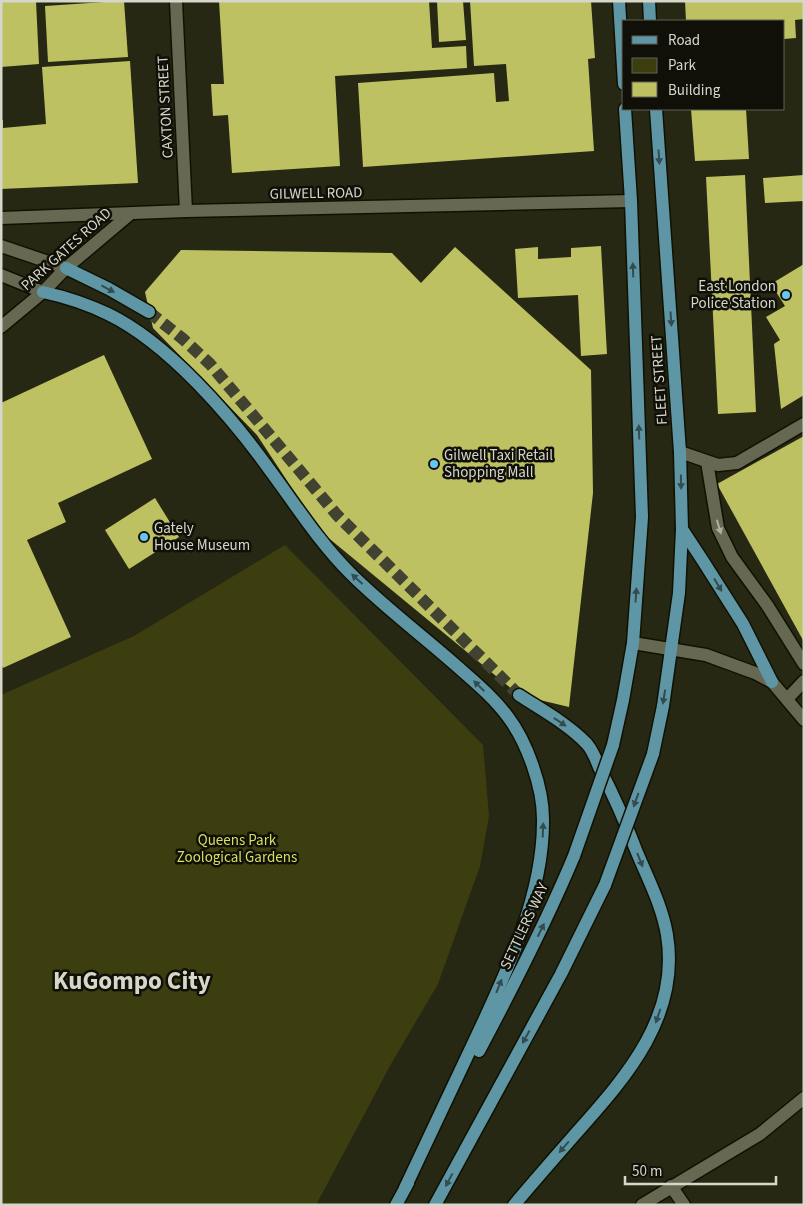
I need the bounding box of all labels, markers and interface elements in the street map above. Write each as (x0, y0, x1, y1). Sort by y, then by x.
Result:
legend (622, 20, 785, 110)
text: Road (668, 30, 700, 51)
street label: CAXTON STREET (152, 55, 179, 159)
text: Park (668, 55, 697, 76)
text: Building (668, 80, 721, 101)
one-way arrow (656, 150, 664, 166)
street label: GILWELL ROAD (270, 182, 363, 205)
street label: PARK GATES ROAD (16, 203, 116, 296)
one-way arrow (629, 262, 637, 278)
place label: East London Police Station (690, 276, 776, 314)
one-way arrow (101, 285, 116, 293)
marker: East London Police Station (780, 289, 792, 301)
one-way arrow (667, 312, 675, 328)
street label: FLEET STREET (646, 334, 673, 425)
one-way arrow (635, 424, 643, 440)
place label: Gilwell Taxi Retail Shopping Mall (444, 445, 553, 483)
marker: Gilwell Taxi Retail Shopping Mall (428, 458, 440, 470)
one-way arrow (677, 474, 685, 490)
place label: Gately House Museum (154, 518, 250, 556)
one-way arrow (715, 519, 723, 534)
marker: Gately House Museum (138, 531, 150, 543)
one-way arrow (352, 573, 364, 585)
one-way arrow (713, 578, 722, 591)
one-way arrow (633, 586, 641, 602)
one-way arrow (474, 680, 486, 692)
one-way arrow (660, 689, 668, 705)
one-way arrow (553, 718, 566, 727)
one-way arrow (632, 792, 639, 807)
one-way arrow (539, 822, 547, 838)
park label: Queens Park Zoological Gardens (177, 830, 297, 868)
one-way arrow (636, 853, 644, 868)
street label: SETTLERS WAY (495, 879, 554, 973)
one-way arrow (537, 922, 545, 937)
district label: KuGompo City (53, 963, 211, 999)
one-way arrow (496, 978, 504, 993)
one-way arrow (654, 1009, 662, 1024)
one-way arrow (522, 1029, 530, 1044)
one-way arrow (558, 1141, 570, 1153)
scale bar (625, 1154, 776, 1186)
text: 50 m (632, 1161, 662, 1182)
one-way arrow (445, 1172, 453, 1187)

